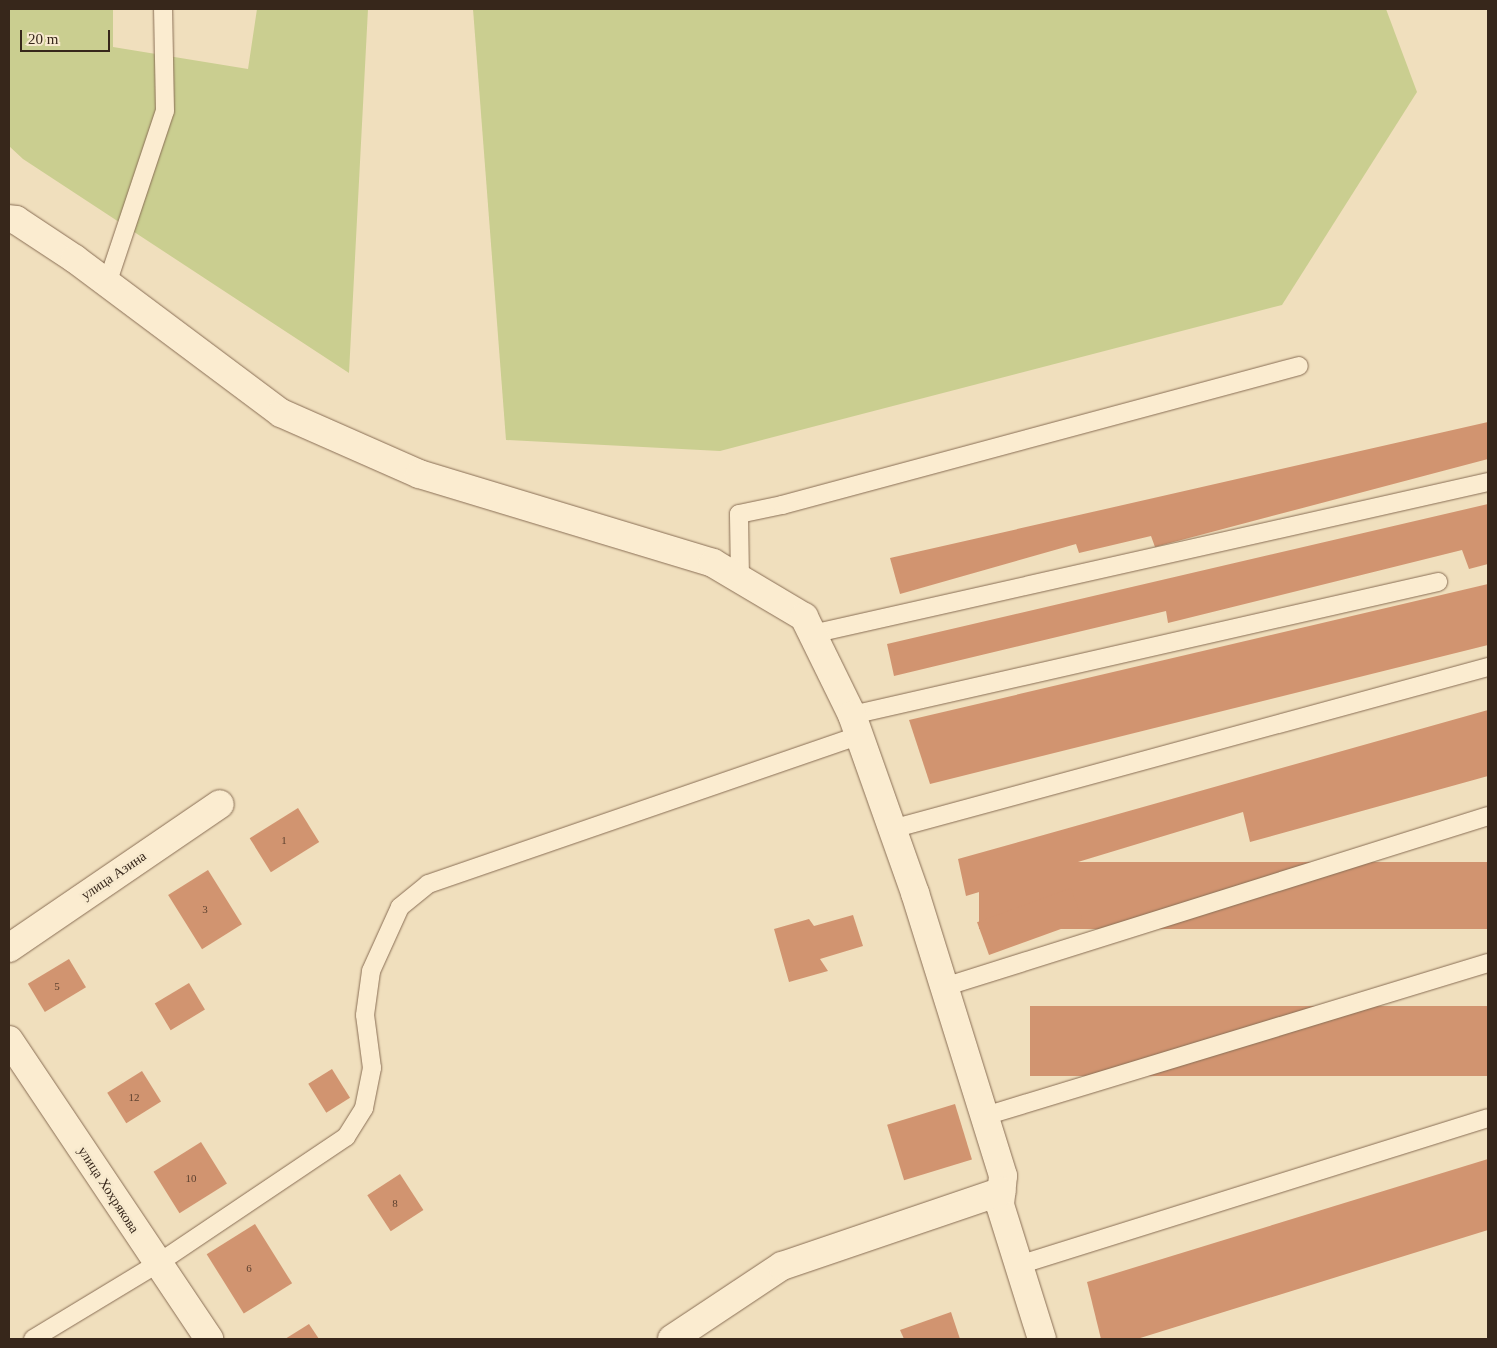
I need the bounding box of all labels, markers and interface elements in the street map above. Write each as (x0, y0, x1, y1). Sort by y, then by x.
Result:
scale bar (22, 20, 112, 52)
text: 20 m (28, 31, 58, 47)
house number: 1 (281, 833, 287, 847)
street label: улица Азина (78, 848, 150, 904)
house number: 3 (202, 902, 208, 916)
house number: 5 (54, 979, 60, 993)
house number: 12 (128, 1090, 140, 1104)
street label: улица Хохрякова (74, 1143, 142, 1237)
house number: 10 (186, 1171, 197, 1185)
house number: 8 (392, 1196, 398, 1210)
house number: 6 (246, 1261, 252, 1275)

